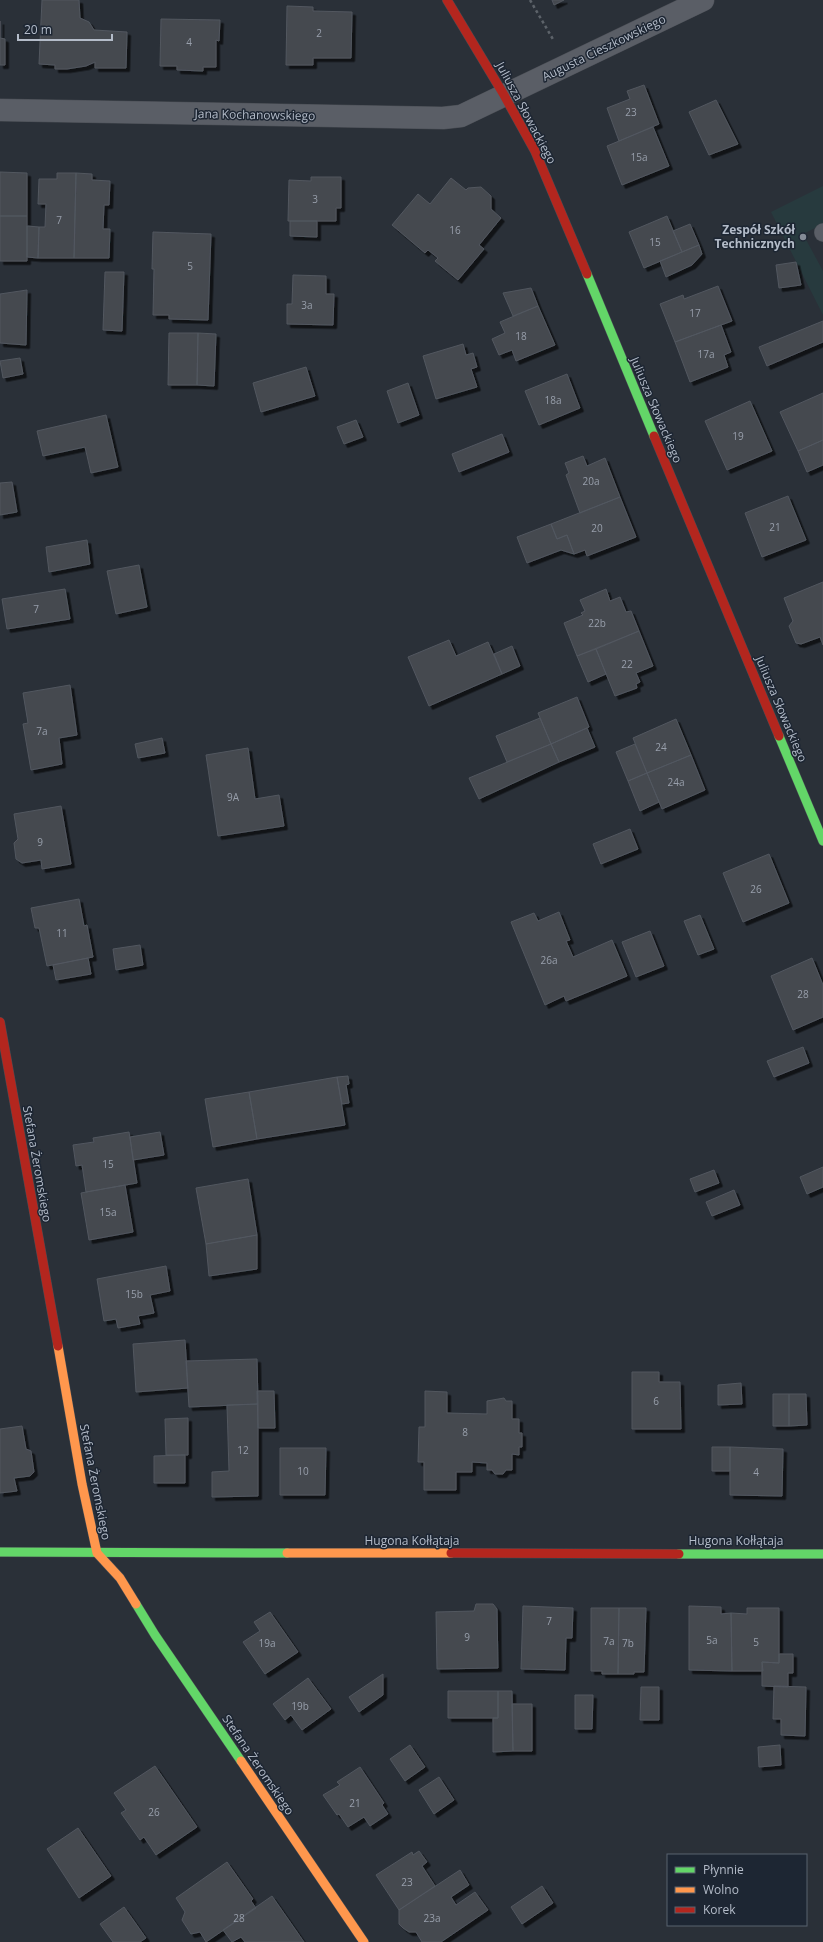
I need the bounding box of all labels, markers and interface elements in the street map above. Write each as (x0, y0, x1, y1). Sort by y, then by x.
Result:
street label: Augusta Cieszkowskiego (539, 10, 668, 85)
scale bar (18, 16, 112, 42)
text: 20 m (24, 21, 52, 38)
house number: 2 (316, 26, 322, 40)
house number: 4 (186, 35, 192, 49)
street label: Juliusza Słowackiego (492, 58, 561, 167)
street label: Jana Kochanowskiego (193, 105, 316, 124)
house number: 23 (625, 105, 637, 119)
house number: 15a (631, 150, 648, 164)
house number: 3 (312, 192, 318, 206)
house number: 7 (56, 213, 62, 227)
place label: Zespół Szkół Technicznych (715, 221, 795, 252)
house number: 16 (449, 223, 461, 237)
marker: Zespół Szkół Technicznych (798, 232, 808, 242)
house number: 15 (649, 235, 661, 249)
house number: 5 (187, 259, 193, 273)
house number: 3a (301, 298, 313, 312)
house number: 17 (689, 306, 701, 320)
house number: 18 (515, 329, 527, 343)
house number: 17a (698, 347, 715, 361)
street label: Juliusza Słowackiego (626, 353, 686, 465)
house number: 18a (545, 393, 562, 407)
house number: 19 (732, 429, 744, 443)
house number: 20a (583, 474, 600, 488)
house number: 21 (769, 520, 781, 534)
house number: 20 (591, 521, 603, 535)
house number: 7 (33, 602, 39, 616)
house number: 22b (588, 616, 606, 630)
street label: Juliusza Słowackiego (751, 652, 811, 764)
house number: 22 (621, 657, 633, 671)
house number: 7a (36, 724, 48, 738)
house number: 24 (655, 740, 667, 754)
house number: 24a (668, 775, 685, 789)
house number: 9A (227, 790, 240, 804)
house number: 9 (37, 835, 43, 849)
house number: 26 (750, 882, 762, 896)
house number: 11 (56, 926, 68, 940)
house number: 26a (541, 953, 558, 967)
house number: 28 (797, 987, 809, 1001)
street label: Stefana Żeromskiego (19, 1104, 56, 1223)
house number: 15 (102, 1157, 114, 1171)
house number: 15a (100, 1205, 117, 1219)
house number: 15b (125, 1287, 143, 1301)
house number: 6 (653, 1394, 659, 1408)
street label: Stefana Żeromskiego (76, 1422, 115, 1541)
house number: 8 (462, 1425, 468, 1439)
house number: 12 (237, 1443, 249, 1457)
house number: 10 (297, 1464, 309, 1478)
house number: 4 (753, 1465, 759, 1479)
street label: Hugona Kołłątaja (364, 1532, 460, 1549)
street label: Hugona Kołłątaja (688, 1532, 784, 1549)
house number: 7 (546, 1614, 552, 1628)
house number: 9 (464, 1630, 470, 1644)
house number: 5a (706, 1633, 718, 1647)
house number: 7a (603, 1634, 615, 1648)
house number: 5 (753, 1635, 759, 1649)
house number: 19a (259, 1636, 276, 1650)
house number: 7b (622, 1636, 634, 1650)
house number: 19b (291, 1699, 309, 1713)
street label: Stefana Żeromskiego (218, 1711, 298, 1818)
house number: 21 (349, 1796, 361, 1810)
house number: 26 (148, 1805, 160, 1819)
legend (667, 1854, 807, 1926)
text: Płynnie (703, 1861, 744, 1878)
house number: 23 (401, 1875, 413, 1889)
text: Wolno (703, 1881, 739, 1898)
text: Korek (703, 1901, 736, 1918)
house number: 28 (233, 1911, 245, 1925)
house number: 23a (424, 1911, 441, 1925)

